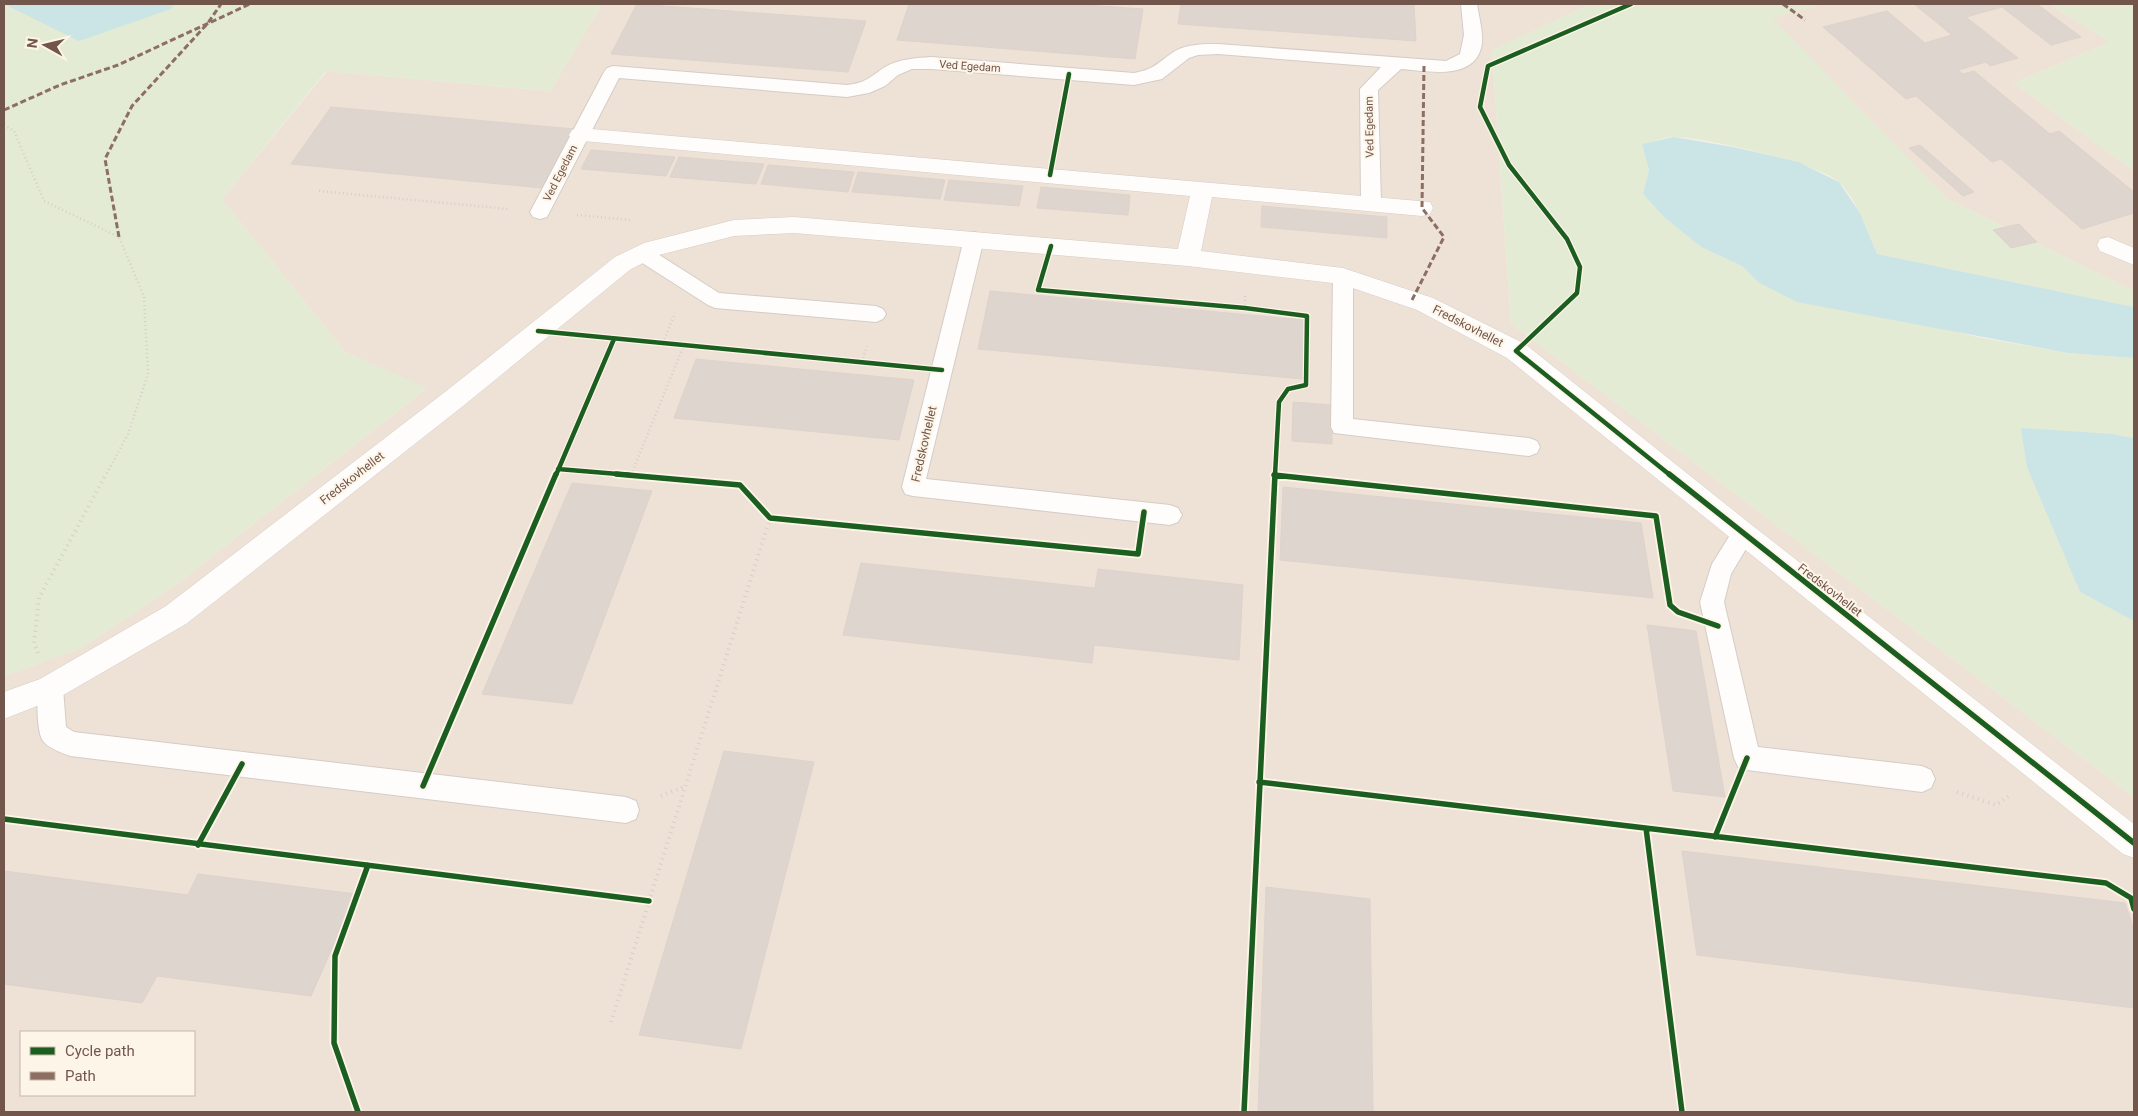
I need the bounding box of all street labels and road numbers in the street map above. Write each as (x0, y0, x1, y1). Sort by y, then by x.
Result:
street label: Ved Egedam (939, 58, 1001, 75)
street label: Ved Egedam (1362, 96, 1377, 158)
street label: Ved Egedam (541, 143, 580, 204)
street label: Fredskovhellet (1430, 302, 1506, 350)
street label: Fredskovhellet (908, 405, 940, 483)
street label: Fredskovhellet (317, 449, 387, 507)
street label: Fredskovhellet (1795, 561, 1865, 619)

